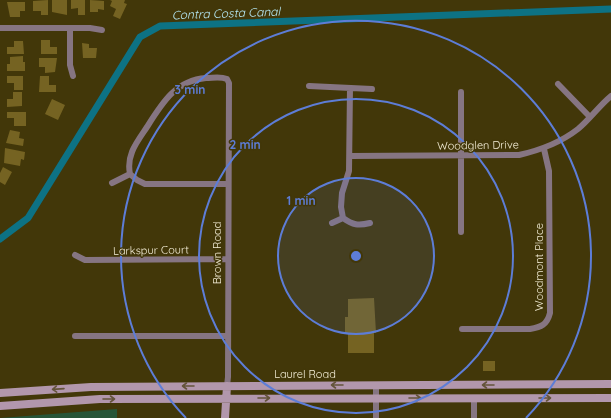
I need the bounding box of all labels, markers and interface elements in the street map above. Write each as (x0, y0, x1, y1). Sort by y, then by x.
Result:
water label: Contra Costa Canal (172, 4, 282, 22)
text: 3 min (175, 82, 205, 97)
text: 2 min (229, 137, 261, 152)
street label: Woodglen Drive (437, 137, 519, 153)
text: 1 min (286, 193, 316, 208)
street label: Brown Road (210, 222, 224, 284)
street label: Woodmont Place (532, 223, 546, 311)
street label: Larkspur Court (113, 242, 189, 258)
centre of rings (349, 249, 363, 263)
street label: Laurel Road (274, 367, 336, 381)
one-way arrow (331, 381, 344, 389)
one-way arrow (482, 381, 495, 389)
one-way arrow (182, 382, 195, 390)
one-way arrow (52, 385, 65, 392)
one-way arrow (257, 394, 270, 402)
one-way arrow (408, 394, 421, 402)
one-way arrow (538, 394, 551, 402)
one-way arrow (102, 395, 115, 403)

